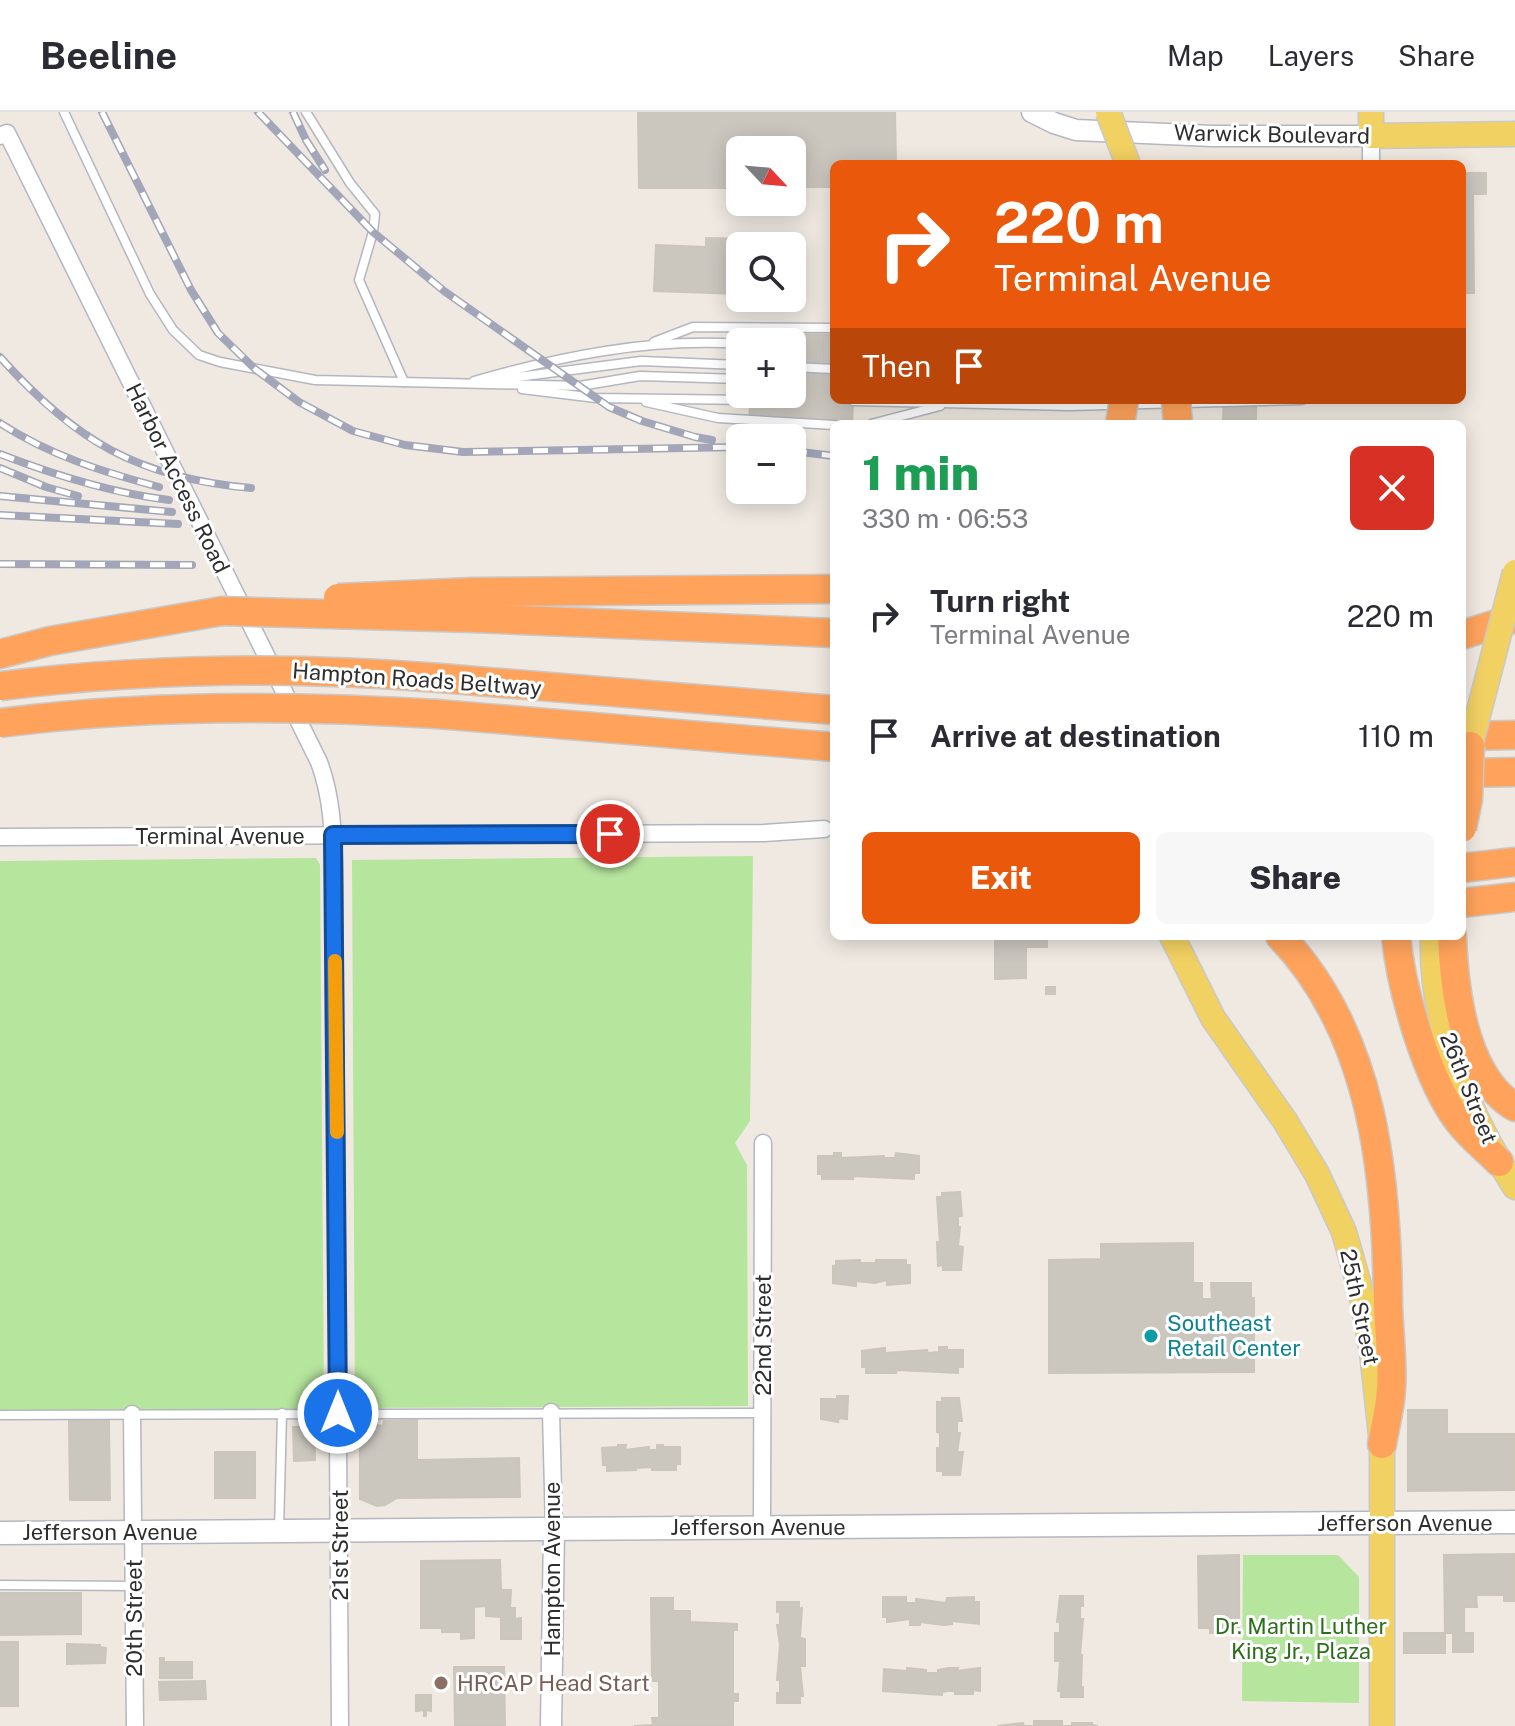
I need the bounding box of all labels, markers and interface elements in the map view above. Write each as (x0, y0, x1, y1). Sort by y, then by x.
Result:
text: Beeline (40, 33, 177, 78)
text: Map (1167, 39, 1224, 72)
text: Layers (1268, 39, 1354, 72)
text: Share (1398, 39, 1475, 72)
street label: Warwick Boulevard (1174, 119, 1370, 149)
north arrow (726, 136, 806, 216)
map controls (726, 136, 806, 504)
text: 220 m (994, 190, 1164, 256)
icon: right (862, 192, 966, 296)
button: search (726, 232, 806, 312)
text: Terminal Avenue (994, 257, 1272, 299)
button: + (726, 328, 806, 408)
icon: arrive (947, 344, 991, 388)
text: Then (862, 348, 931, 384)
street label: Harbor Access Road (121, 379, 235, 577)
button: − (726, 424, 806, 504)
text: 1 min (862, 444, 979, 501)
button: close (1350, 446, 1434, 530)
text: 330 m · 06:53 (862, 503, 1028, 534)
text: Turn right (930, 583, 1070, 619)
icon: right (862, 594, 906, 638)
text: 220 m (1347, 598, 1434, 634)
text: Terminal Avenue (930, 619, 1130, 650)
street label: Hampton Roads Beltway (291, 657, 543, 701)
icon: arrive (862, 714, 906, 758)
text: Arrive at destination (930, 718, 1221, 754)
text: 110 m (1358, 718, 1434, 754)
pin (576, 800, 644, 868)
icon: arrive (588, 812, 632, 856)
street label: Terminal Avenue (135, 823, 305, 849)
button: Exit (862, 832, 1140, 924)
button: Share (1156, 832, 1434, 924)
street label: 26th Street (1435, 1029, 1503, 1147)
street label: 25th Street (1335, 1247, 1385, 1367)
street label: 22nd Street (750, 1274, 776, 1396)
place label: Southeast Retail Center (1167, 1310, 1301, 1361)
marker: Southeast Retail Center (1142, 1327, 1160, 1345)
position arrow (296, 1371, 380, 1455)
street label: Hampton Avenue (539, 1482, 565, 1656)
street label: 21st Street (327, 1489, 353, 1601)
street label: Jefferson Avenue (1317, 1510, 1493, 1536)
street label: Jefferson Avenue (670, 1514, 846, 1540)
street label: Jefferson Avenue (22, 1519, 198, 1545)
street label: 20th Street (121, 1559, 147, 1677)
park label: Dr. Martin Luther King Jr., Plaza (1215, 1613, 1387, 1664)
place label: HRCAP Head Start (457, 1670, 650, 1696)
marker: HRCAP Head Start (432, 1674, 450, 1692)

